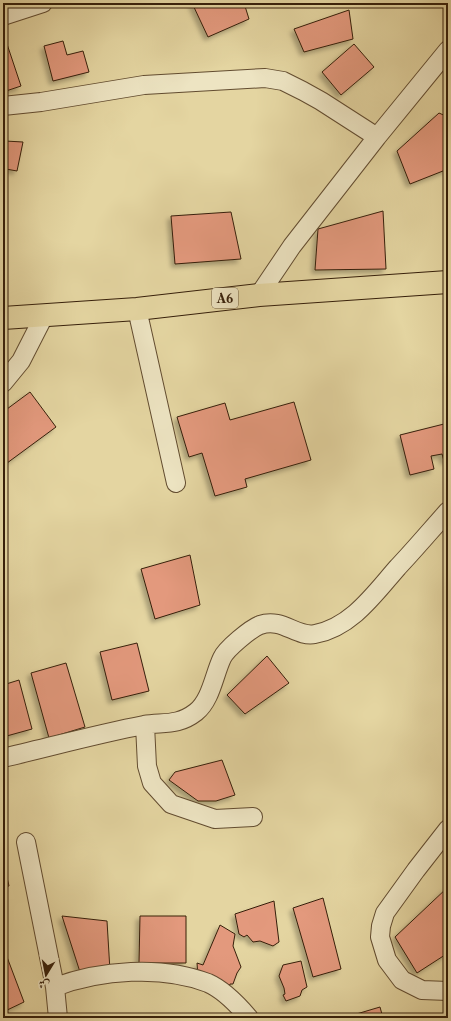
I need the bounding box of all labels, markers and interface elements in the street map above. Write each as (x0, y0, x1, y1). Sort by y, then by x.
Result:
road number: A6 (212, 288, 238, 308)
north arrow (26, 955, 66, 995)
text: ش (38, 977, 51, 993)

